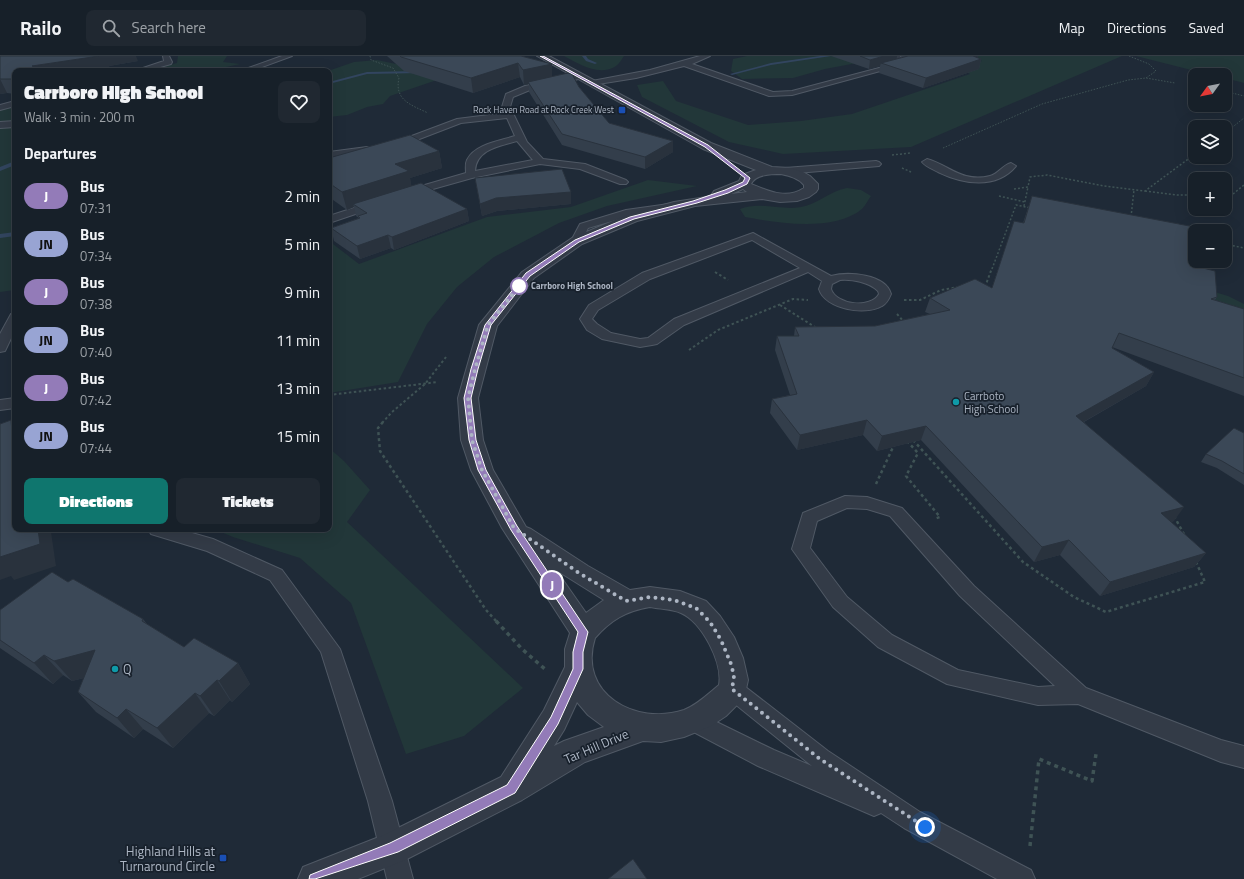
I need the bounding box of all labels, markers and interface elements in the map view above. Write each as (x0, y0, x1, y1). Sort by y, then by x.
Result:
search box (86, 10, 366, 46)
text: Railo (20, 13, 62, 42)
text: Search here (132, 16, 206, 39)
icon: search (100, 17, 122, 39)
text: Map (1059, 17, 1085, 38)
text: Directions (1107, 17, 1166, 38)
text: Saved (1188, 17, 1224, 38)
north arrow (1188, 68, 1232, 112)
map controls (1188, 68, 1232, 268)
text: Carrboro High School (24, 77, 203, 106)
button: heart (278, 81, 320, 123)
place label: Rock Haven Road at Rock Creek West (473, 103, 615, 116)
marker: Rock Haven Road at Rock Creek West (617, 105, 627, 115)
text: Walk · 3 min · 200 m (24, 107, 135, 127)
button: layers (1188, 120, 1232, 164)
text: Departures (24, 142, 97, 165)
button: + (1188, 172, 1232, 216)
text: Bus (80, 175, 105, 198)
text: J (44, 185, 48, 206)
text: 2 min (284, 185, 320, 208)
text: 07:31 (80, 198, 112, 218)
text: Bus (80, 223, 105, 246)
button: − (1188, 224, 1232, 268)
text: JN (39, 233, 53, 254)
text: 5 min (284, 233, 320, 256)
text: 07:34 (80, 246, 112, 266)
text: Bus (80, 271, 105, 294)
marker: Carrboro High School (510, 277, 528, 295)
place label: Carrboro High School (531, 279, 613, 292)
text: J (44, 281, 48, 302)
text: 9 min (284, 281, 320, 304)
text: 07:38 (80, 294, 112, 314)
text: Bus (80, 319, 105, 342)
text: JN (39, 329, 53, 350)
text: 11 min (276, 329, 320, 352)
text: 07:40 (80, 342, 112, 362)
text: Bus (80, 367, 105, 390)
text: J (44, 377, 48, 398)
text: 13 min (276, 377, 320, 400)
place label: Carrboto High School (964, 388, 1019, 417)
text: 07:42 (80, 390, 112, 410)
marker: Carrboto High School (951, 397, 961, 407)
text: Bus (80, 415, 105, 438)
text: JN (39, 425, 53, 446)
text: 15 min (276, 425, 320, 448)
text: 07:44 (80, 438, 112, 458)
button: Directions (24, 478, 168, 524)
button: Tickets (176, 478, 320, 524)
line badge: J (539, 572, 565, 598)
text: J (550, 574, 554, 595)
place label: Q (123, 659, 132, 679)
marker: Q (110, 664, 120, 674)
street label: Tar Hill Drive (561, 723, 631, 769)
your location (915, 817, 935, 837)
place label: Highland Hills at Turnaround Circle (120, 841, 215, 876)
marker: Highland Hills at Turnaround Circle (218, 853, 228, 863)

